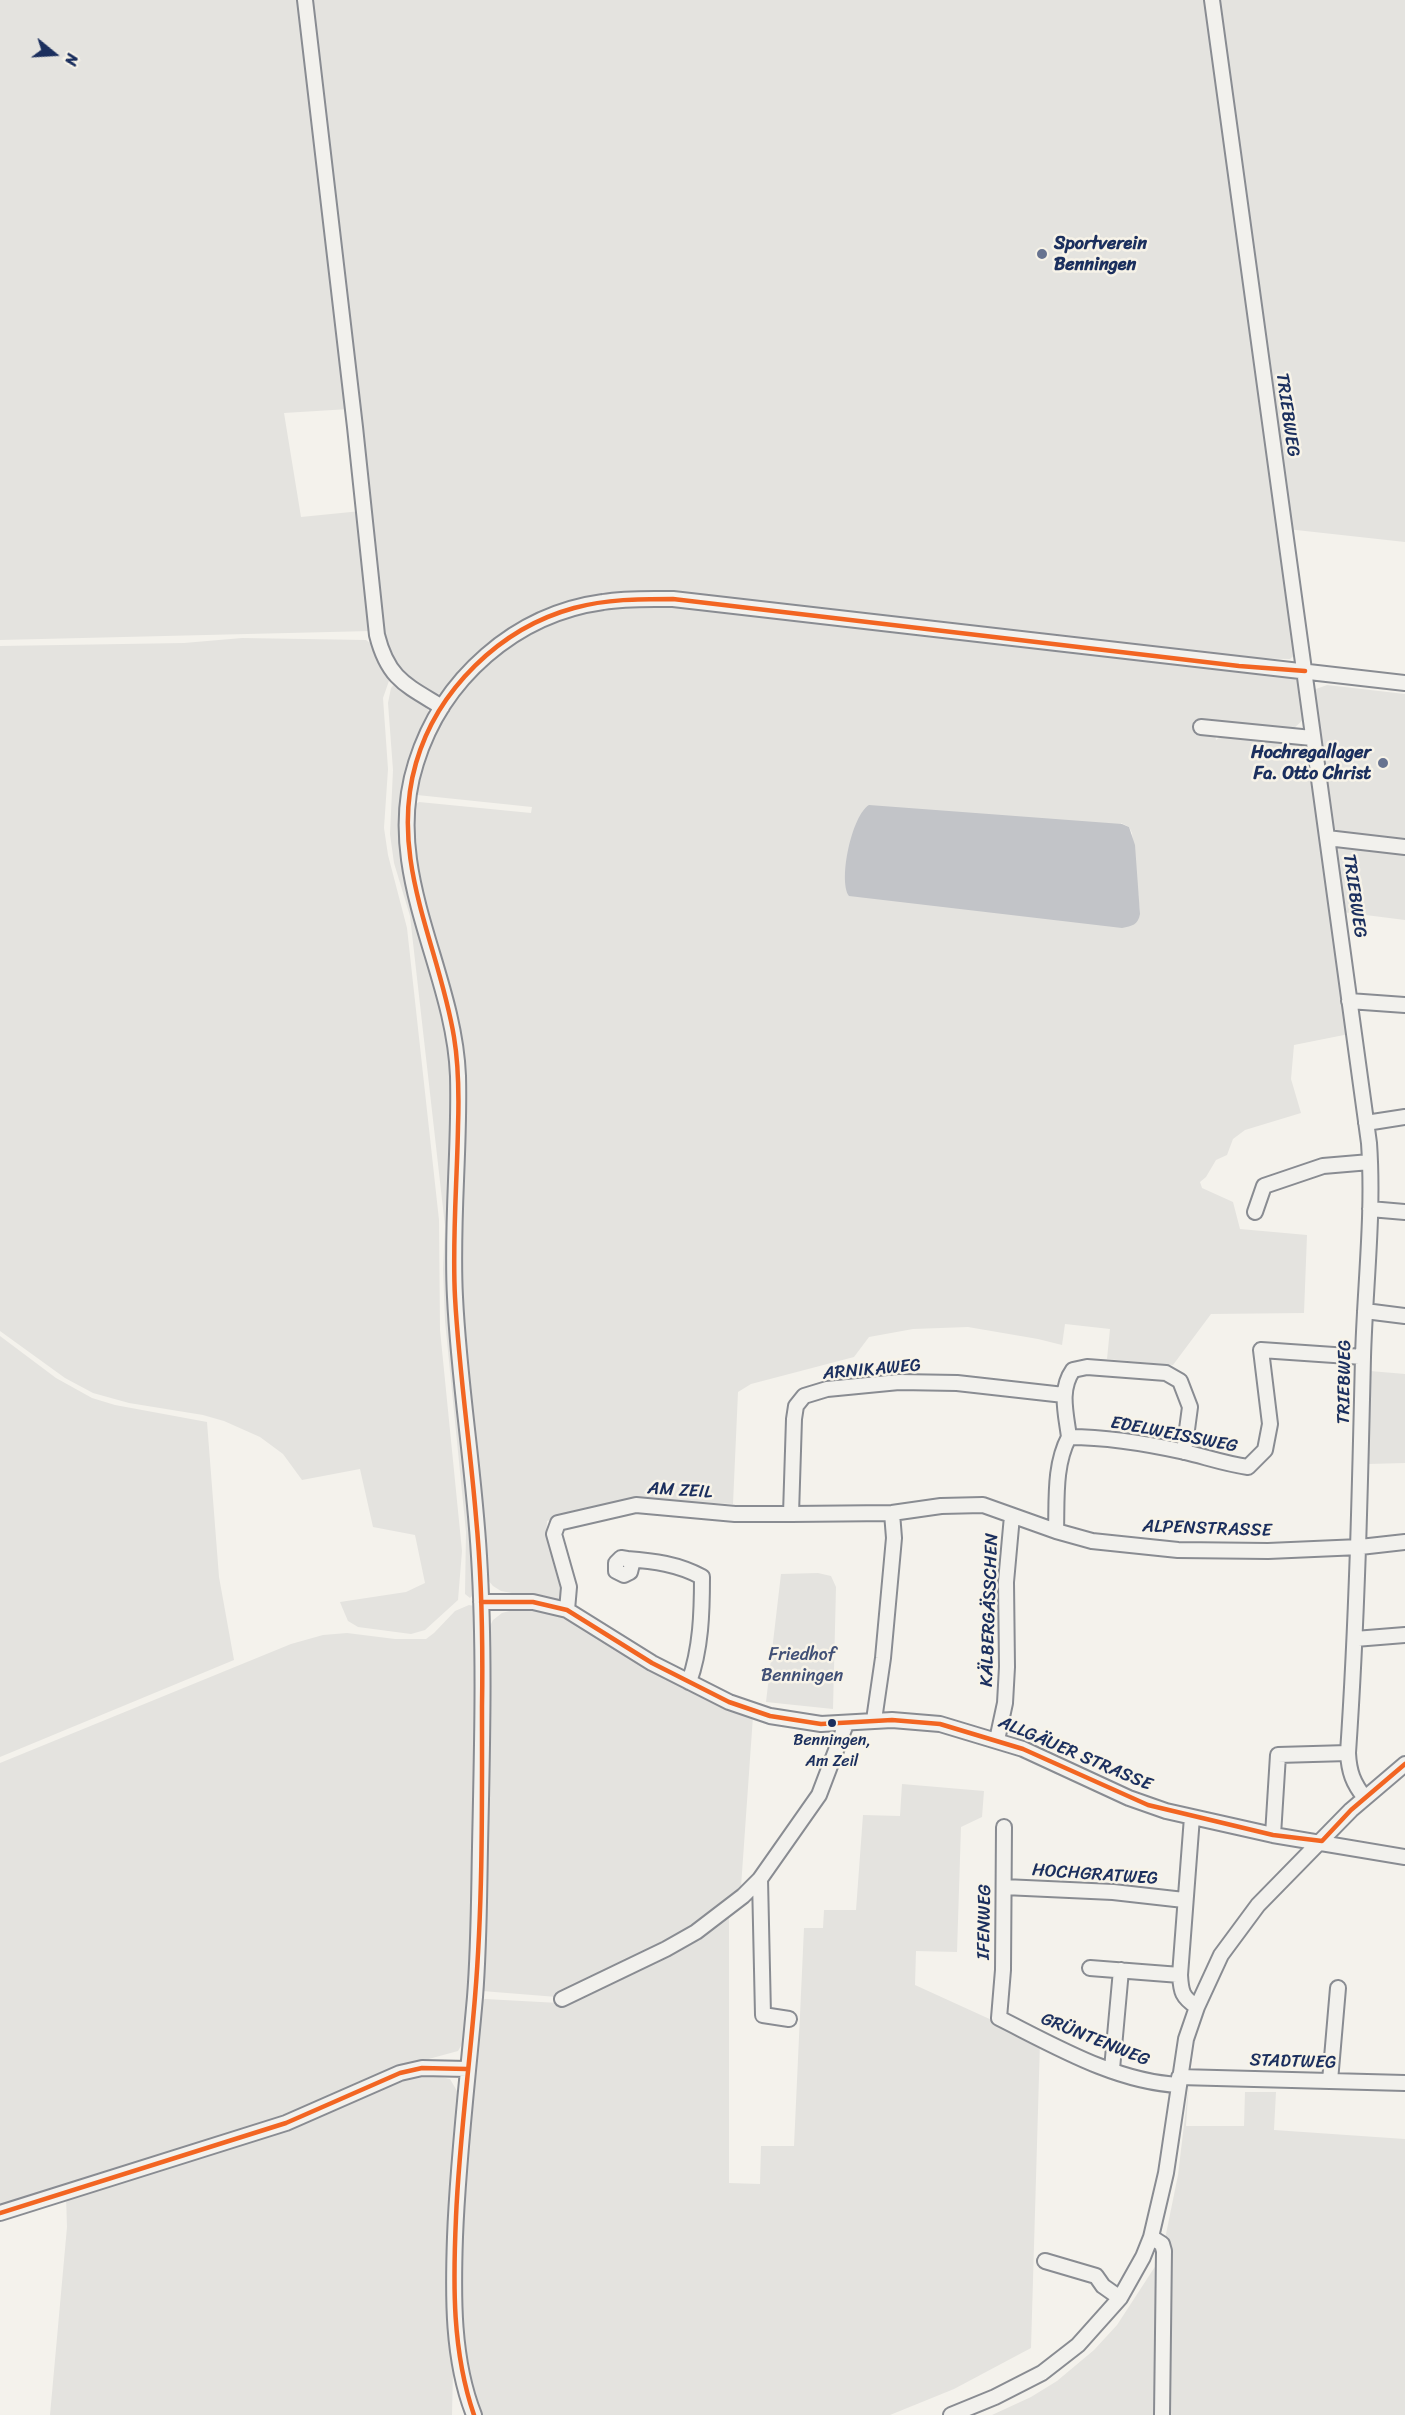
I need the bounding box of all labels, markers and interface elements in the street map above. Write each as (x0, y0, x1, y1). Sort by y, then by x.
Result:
north arrow (24, 24, 84, 84)
text: N (56, 50, 87, 69)
place label: Sportverein Benningen (1054, 233, 1147, 276)
marker: Sportverein Benningen (1035, 247, 1049, 261)
street label: TRIEBWEG (1270, 372, 1304, 458)
place label: Hochregallager Fa. Otto Christ (1251, 742, 1371, 784)
marker: Hochregallager Fa. Otto Christ (1376, 756, 1390, 770)
street label: TRIEBWEG (1337, 853, 1371, 939)
street label: TRIEBWEG (1333, 1339, 1357, 1425)
street label: ARNIKAWEG (822, 1355, 922, 1385)
street label: EDELWEISSWEG (1109, 1412, 1239, 1458)
street label: AM ZEIL (647, 1478, 713, 1504)
street label: ALPENSTRASSE (1142, 1516, 1272, 1542)
street label: KÄLBERGÄSSCHEN (977, 1533, 1003, 1687)
park label: Friedhof Benningen (761, 1644, 843, 1686)
street label: ALLGÄUER STRASSE (995, 1712, 1155, 1796)
marker: Benningen, Am Zeil (826, 1717, 838, 1729)
place label: Benningen, Am Zeil (793, 1731, 871, 1769)
street label: HOCHGRATWEG (1031, 1860, 1159, 1890)
street label: IFENWEG (974, 1884, 996, 1960)
street label: GRÜNTENWEG (1038, 2008, 1152, 2072)
street label: STADTWEG (1249, 2050, 1337, 2074)

